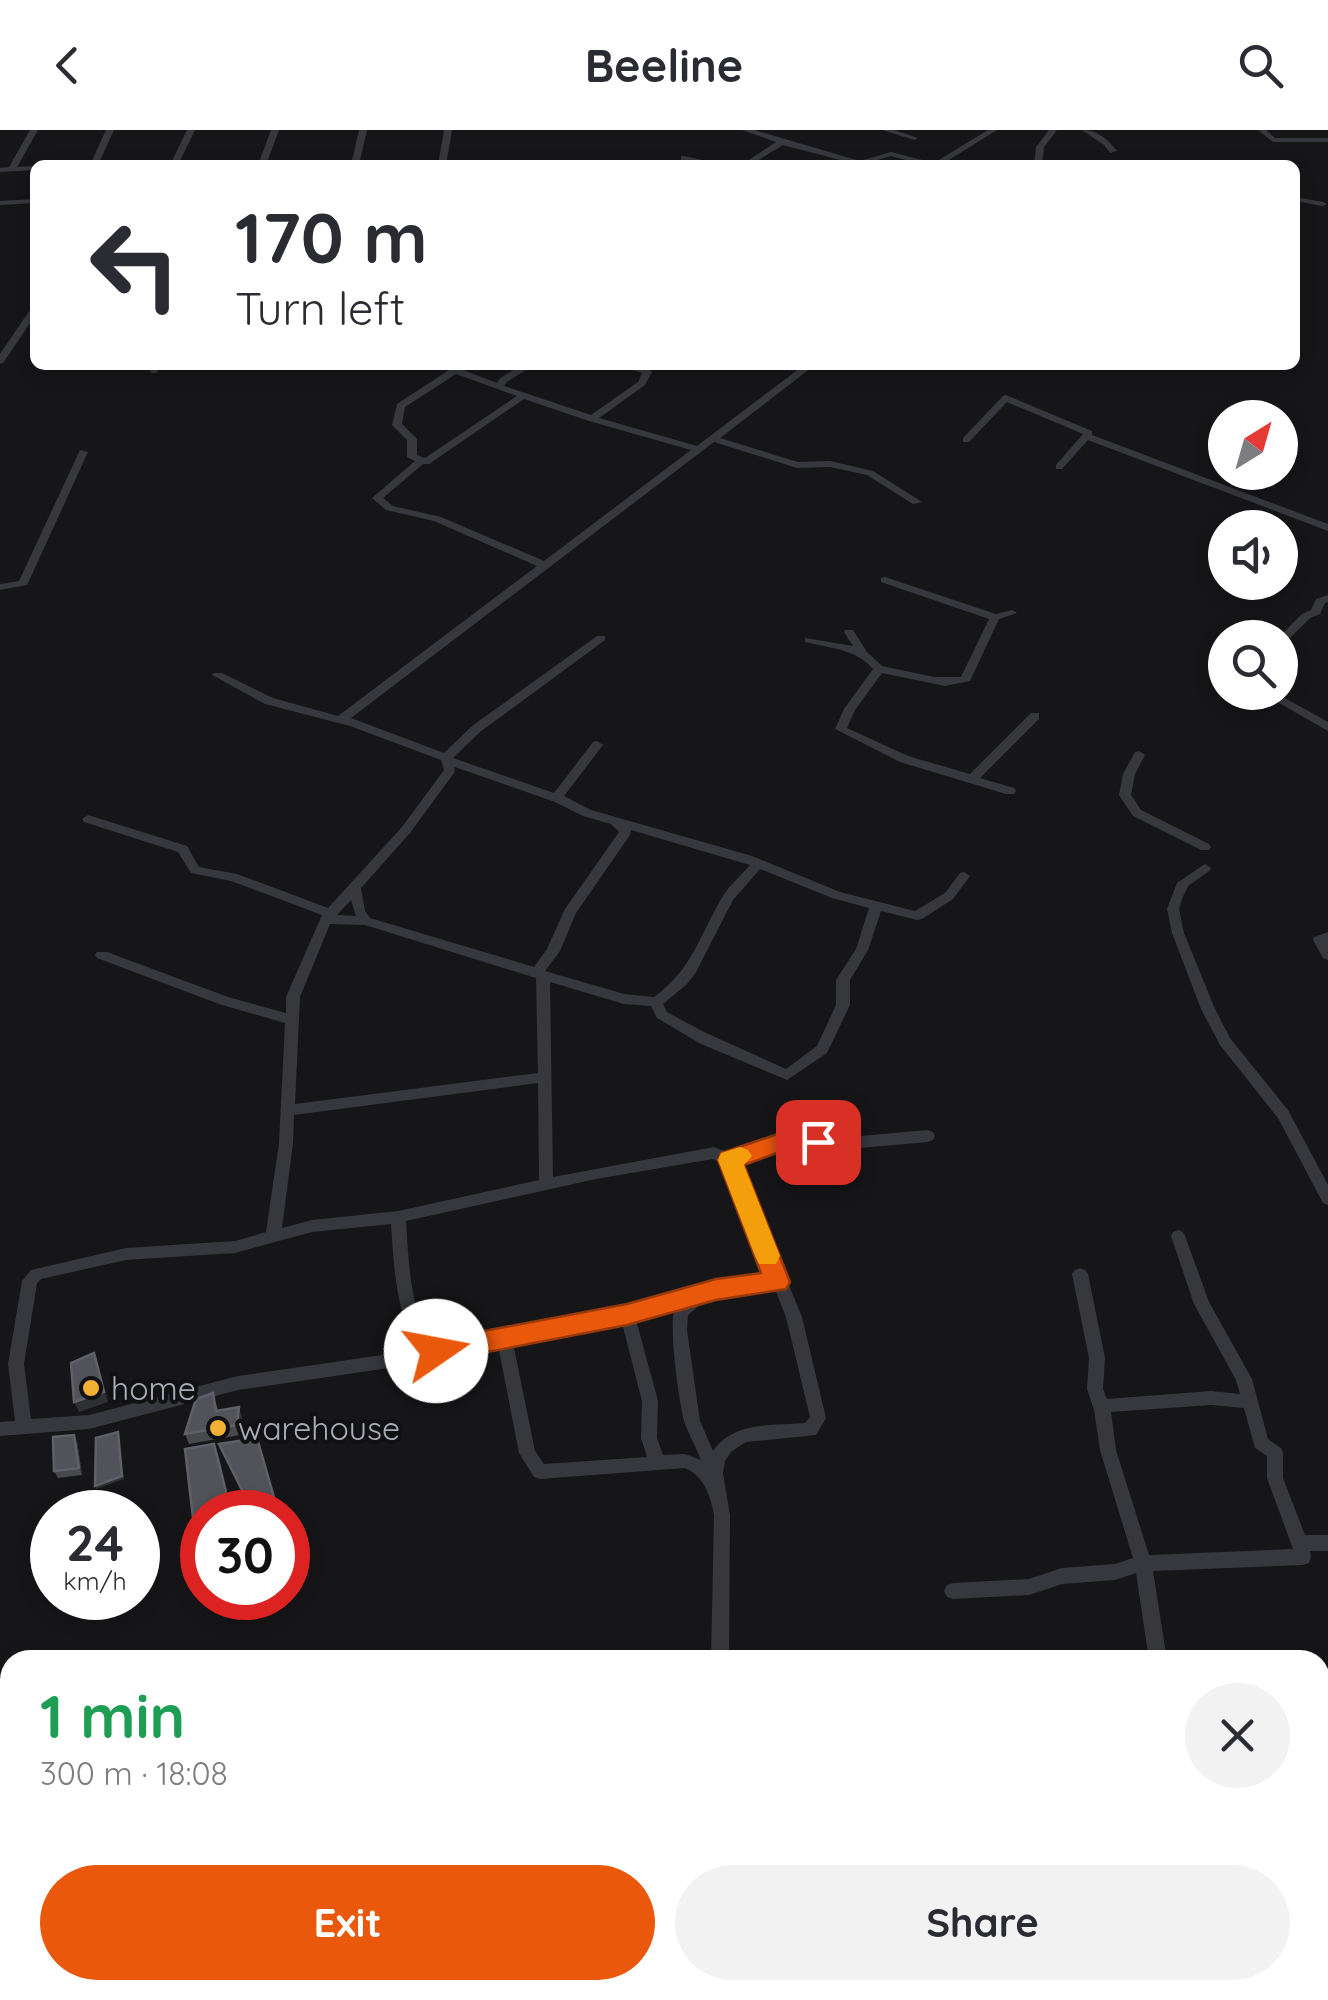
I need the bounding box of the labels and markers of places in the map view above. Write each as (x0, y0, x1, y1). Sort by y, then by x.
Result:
pin (776, 1100, 861, 1185)
place label: home (111, 1368, 196, 1408)
marker: home (80, 1377, 102, 1399)
place label: warehouse (238, 1408, 400, 1448)
marker: warehouse (207, 1417, 229, 1439)

